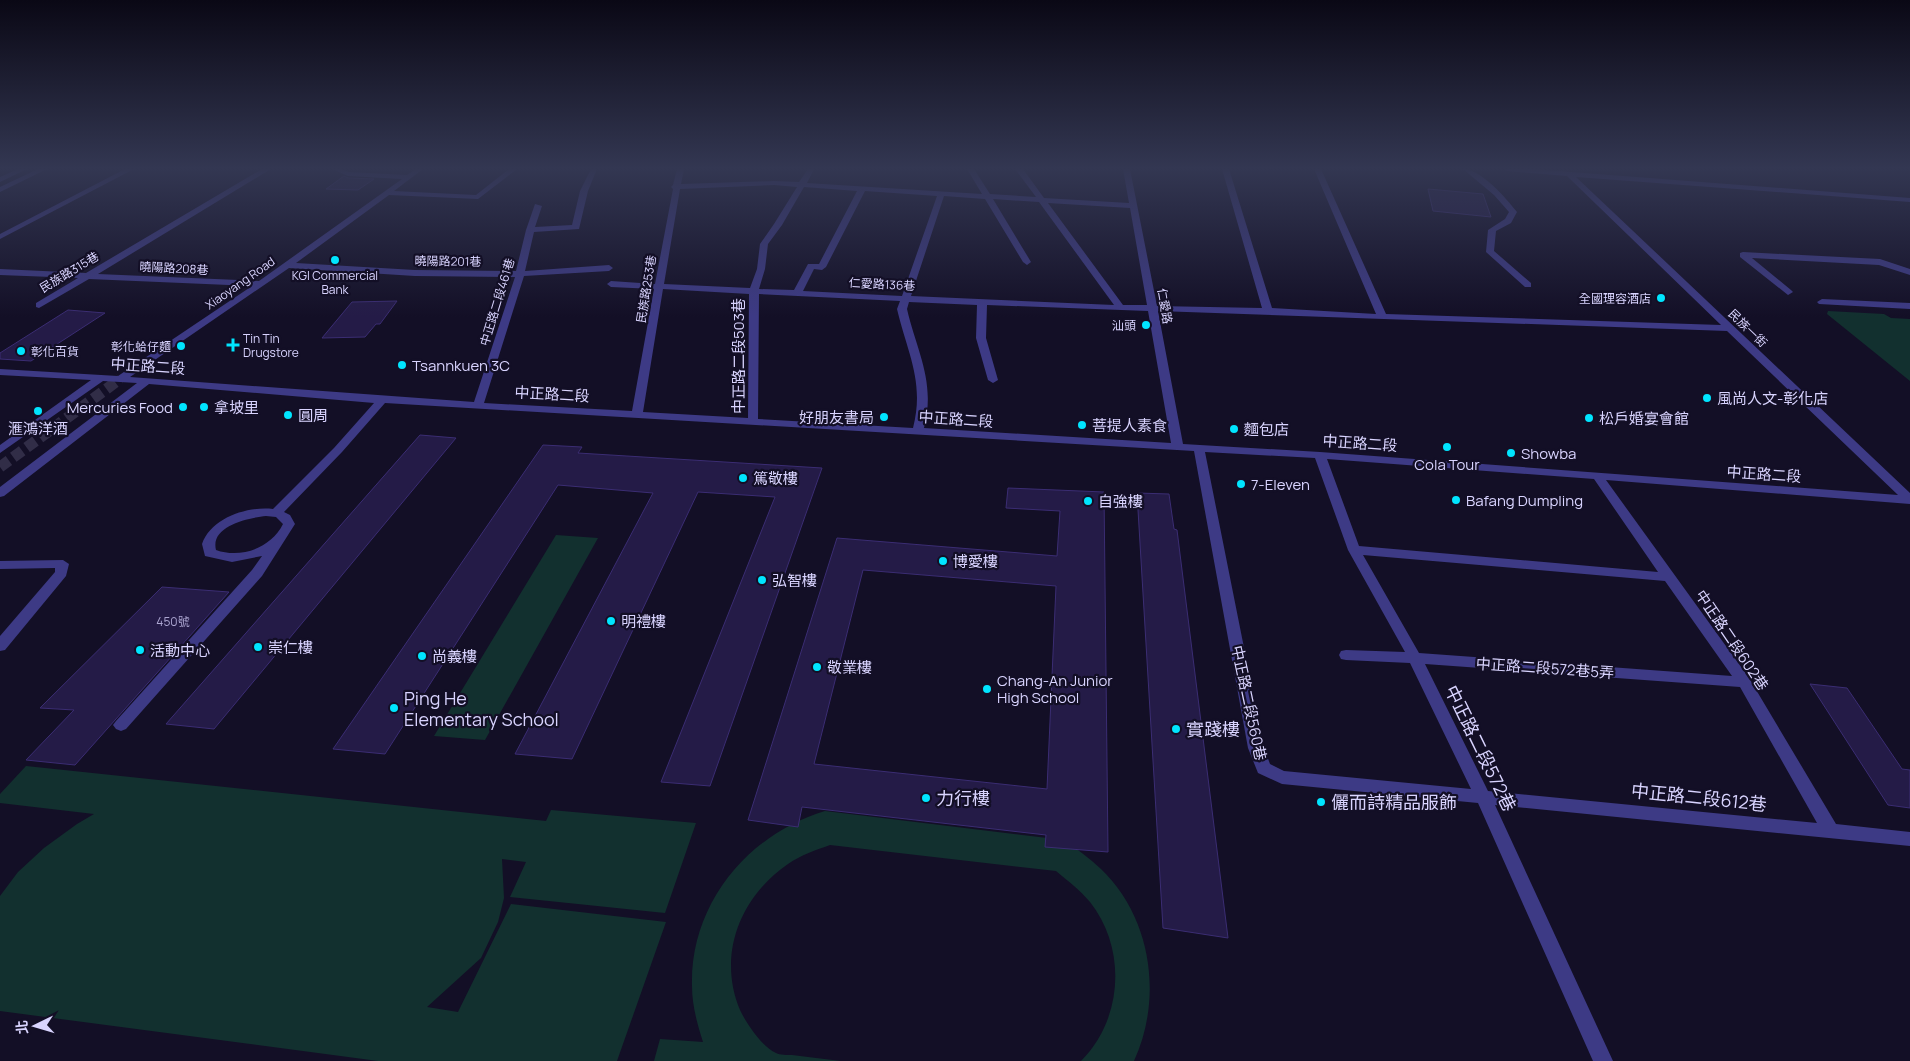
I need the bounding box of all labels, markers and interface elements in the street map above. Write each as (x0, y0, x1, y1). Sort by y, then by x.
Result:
street label: 民族路315巷 (36, 248, 102, 296)
street label: 曉陽路201巷 (414, 252, 482, 270)
street label: Xiaoyang Road (202, 253, 278, 313)
marker: KGI Commercial Bank (329, 254, 341, 266)
street label: 民族路253巷 (632, 254, 660, 324)
street label: 中正路二段461巷 (476, 256, 518, 348)
street label: 曉陽路208巷 (139, 258, 209, 278)
place label: KGI Commercial Bank (292, 267, 378, 298)
street label: 仁愛路136巷 (848, 274, 916, 294)
street label: 仁愛路 (1154, 287, 1176, 325)
place label: 全國理容酒店 (1579, 290, 1651, 307)
marker: 全國理容酒店 (1655, 292, 1667, 304)
street label: 中正路二段503巷 (728, 298, 749, 414)
street label: 民族一街 (1725, 305, 1771, 351)
place label: 汕頭 (1112, 317, 1136, 334)
marker: 汕頭 (1140, 319, 1152, 331)
place label: Tin Tin Drugstore (243, 330, 299, 361)
place label: 彰化蛤仔麵 (111, 338, 171, 355)
marker: Tin Tin Drugstore (227, 339, 239, 351)
marker: 彰化蛤仔麵 (175, 340, 187, 352)
place label: 彰化百貨 (31, 343, 79, 360)
marker: 彰化百貨 (15, 345, 27, 357)
street label: 中正路二段 (110, 353, 186, 379)
place label: Tsannkuen 3C (412, 355, 510, 376)
marker: Tsannkuen 3C (396, 359, 408, 371)
street label: 中正路二段 (514, 382, 590, 406)
place label: 風尚人文-彰化店 (1717, 388, 1828, 409)
marker: 風尚人文-彰化店 (1701, 392, 1713, 404)
place label: Mercuries Food (67, 397, 173, 418)
place label: 拿坡里 (214, 397, 259, 418)
marker: Mercuries Food (177, 401, 189, 413)
marker: 拿坡里 (198, 401, 210, 413)
marker: 滙鴻洋酒 (32, 405, 44, 417)
place label: 圓周 (298, 405, 328, 426)
street label: 中正路二段 (918, 406, 994, 432)
place label: 好朋友書局 (799, 407, 874, 428)
place label: 松戶婚宴會館 (1599, 408, 1689, 429)
marker: 圓周 (282, 409, 294, 421)
marker: 好朋友書局 (878, 411, 890, 423)
marker: 松戶婚宴會館 (1583, 412, 1595, 424)
place label: 菩提人素食 (1092, 415, 1167, 436)
place label: 滙鴻洋酒 (8, 418, 68, 439)
marker: 菩提人素食 (1076, 419, 1088, 431)
place label: 麵包店 (1244, 419, 1289, 440)
marker: 麵包店 (1228, 423, 1240, 435)
street label: 中正路二段 (1322, 430, 1398, 456)
marker: Cola Tour (1441, 441, 1453, 453)
place label: Showba (1521, 443, 1576, 464)
marker: Showba (1505, 447, 1517, 459)
place label: Cola Tour (1414, 454, 1480, 475)
street label: 中正路二段 (1726, 461, 1802, 487)
place label: 篤敬樓 (753, 468, 798, 489)
marker: 篤敬樓 (737, 472, 749, 484)
place label: 7-Eleven (1251, 474, 1310, 495)
marker: 7-Eleven (1235, 478, 1247, 490)
place label: Bafang Dumpling (1466, 490, 1583, 511)
place label: 自強樓 (1098, 491, 1143, 512)
marker: Bafang Dumpling (1450, 494, 1462, 506)
marker: 自強樓 (1082, 495, 1094, 507)
place label: 博愛樓 (953, 551, 998, 572)
marker: 博愛樓 (937, 555, 949, 567)
place label: 弘智樓 (772, 570, 817, 591)
marker: 弘智樓 (756, 574, 768, 586)
street label: 中正路二段602巷 (1691, 586, 1773, 694)
place label: 明禮樓 (621, 611, 666, 632)
house number: 450號 (156, 613, 190, 630)
marker: 明禮樓 (605, 615, 617, 627)
place label: 崇仁樓 (268, 637, 313, 658)
place label: 活動中心 (150, 640, 210, 661)
marker: 崇仁樓 (252, 641, 264, 653)
marker: 活動中心 (134, 644, 146, 656)
street label: 中正路二段560巷 (1227, 644, 1271, 762)
place label: 尚義樓 (432, 646, 477, 667)
marker: 尚義樓 (416, 650, 428, 662)
street label: 中正路二段572巷5弄 (1475, 653, 1615, 683)
place label: 敬業樓 (827, 657, 872, 678)
marker: 敬業樓 (811, 661, 823, 673)
place label: Chang-An Junior High School (997, 670, 1113, 708)
street label: 中正路二段572巷 (1440, 681, 1522, 815)
marker: Chang-An Junior High School (981, 683, 993, 695)
place label: Ping He Elementary School (404, 686, 559, 731)
marker: Ping He Elementary School (388, 702, 400, 714)
place label: 實踐樓 (1186, 717, 1240, 741)
marker: 實踐樓 (1170, 723, 1182, 735)
street label: 中正路二段612巷 (1630, 778, 1768, 816)
place label: 力行樓 (936, 786, 990, 810)
place label: 儷而詩精品服飾 (1331, 790, 1457, 814)
marker: 力行樓 (920, 792, 932, 804)
marker: 儷而詩精品服飾 (1315, 796, 1327, 808)
north arrow (10, 1001, 60, 1051)
text: 北 (11, 1019, 32, 1035)

